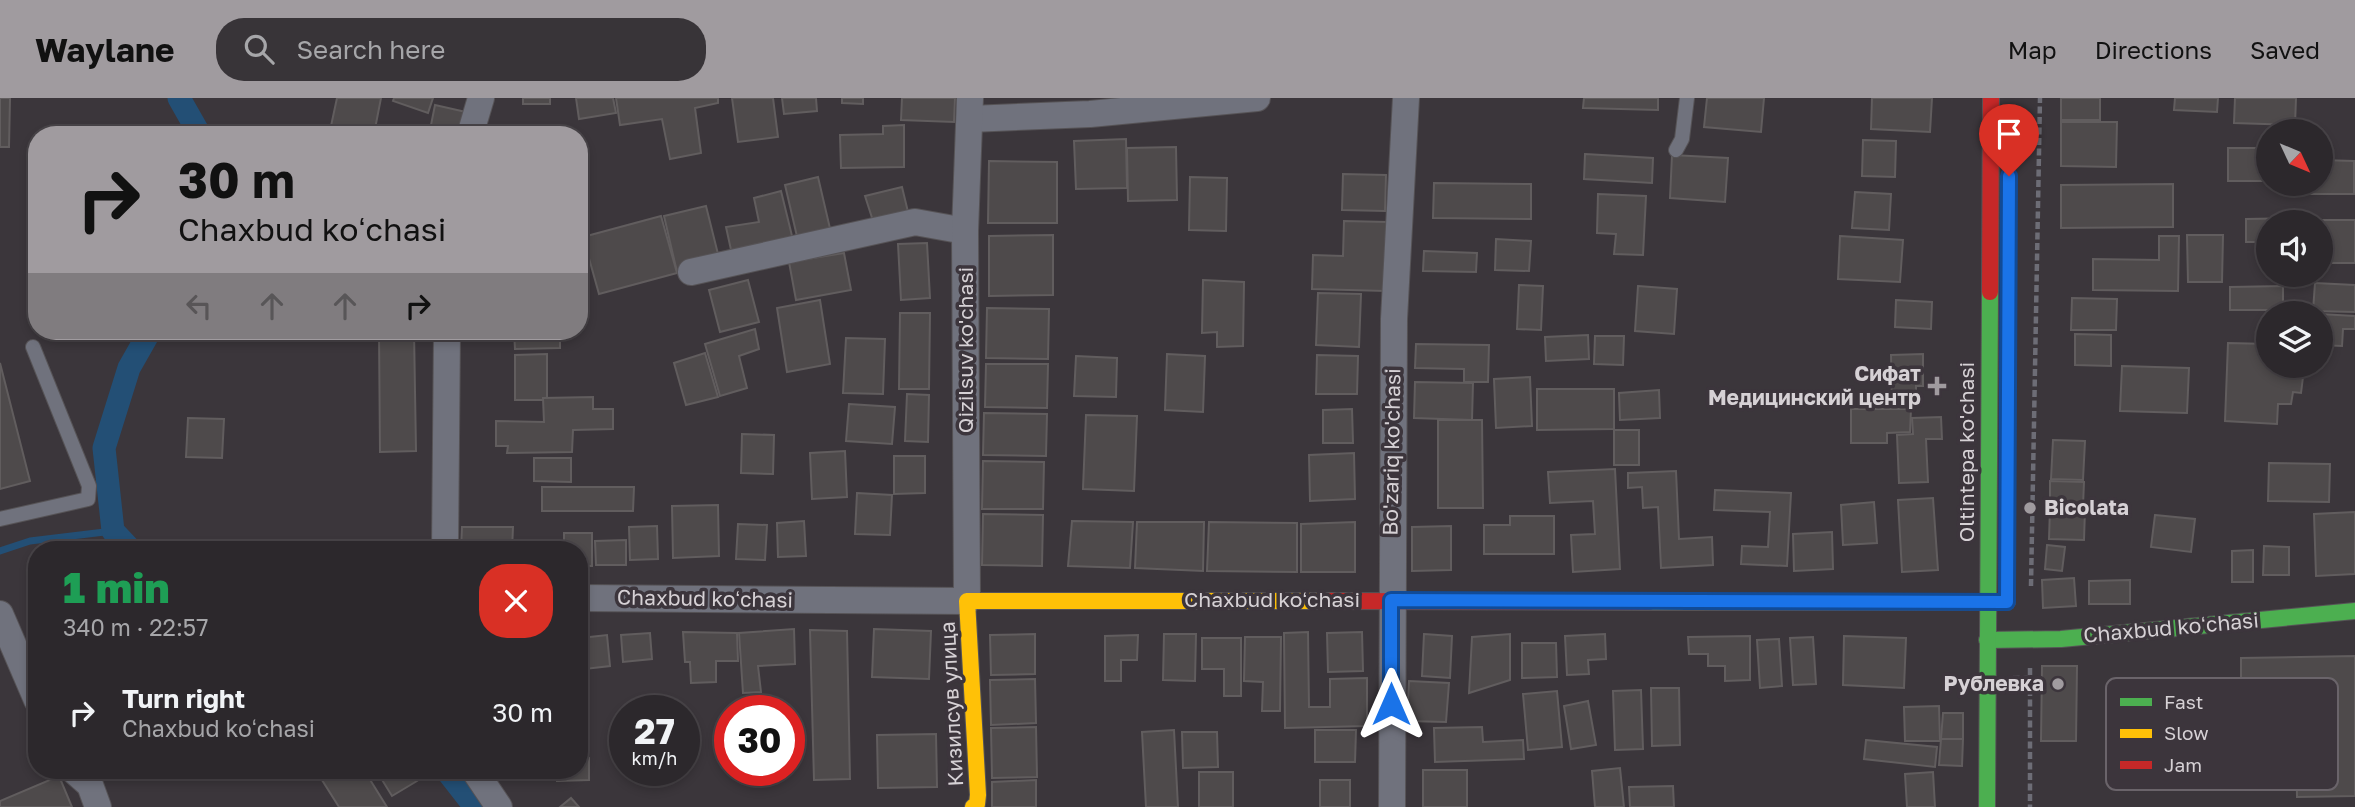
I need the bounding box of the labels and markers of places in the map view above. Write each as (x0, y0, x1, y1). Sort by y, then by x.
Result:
pin (1979, 104, 2039, 176)
place label: Сифат Медицинский центр (1708, 360, 1921, 410)
marker: Сифат Медицинский центр (1927, 376, 1947, 396)
place label: Bicolata (2044, 494, 2129, 520)
marker: Bicolata (2022, 500, 2038, 516)
place label: Рублевка (1943, 670, 2044, 696)
marker: Рублевка (2050, 676, 2066, 692)

